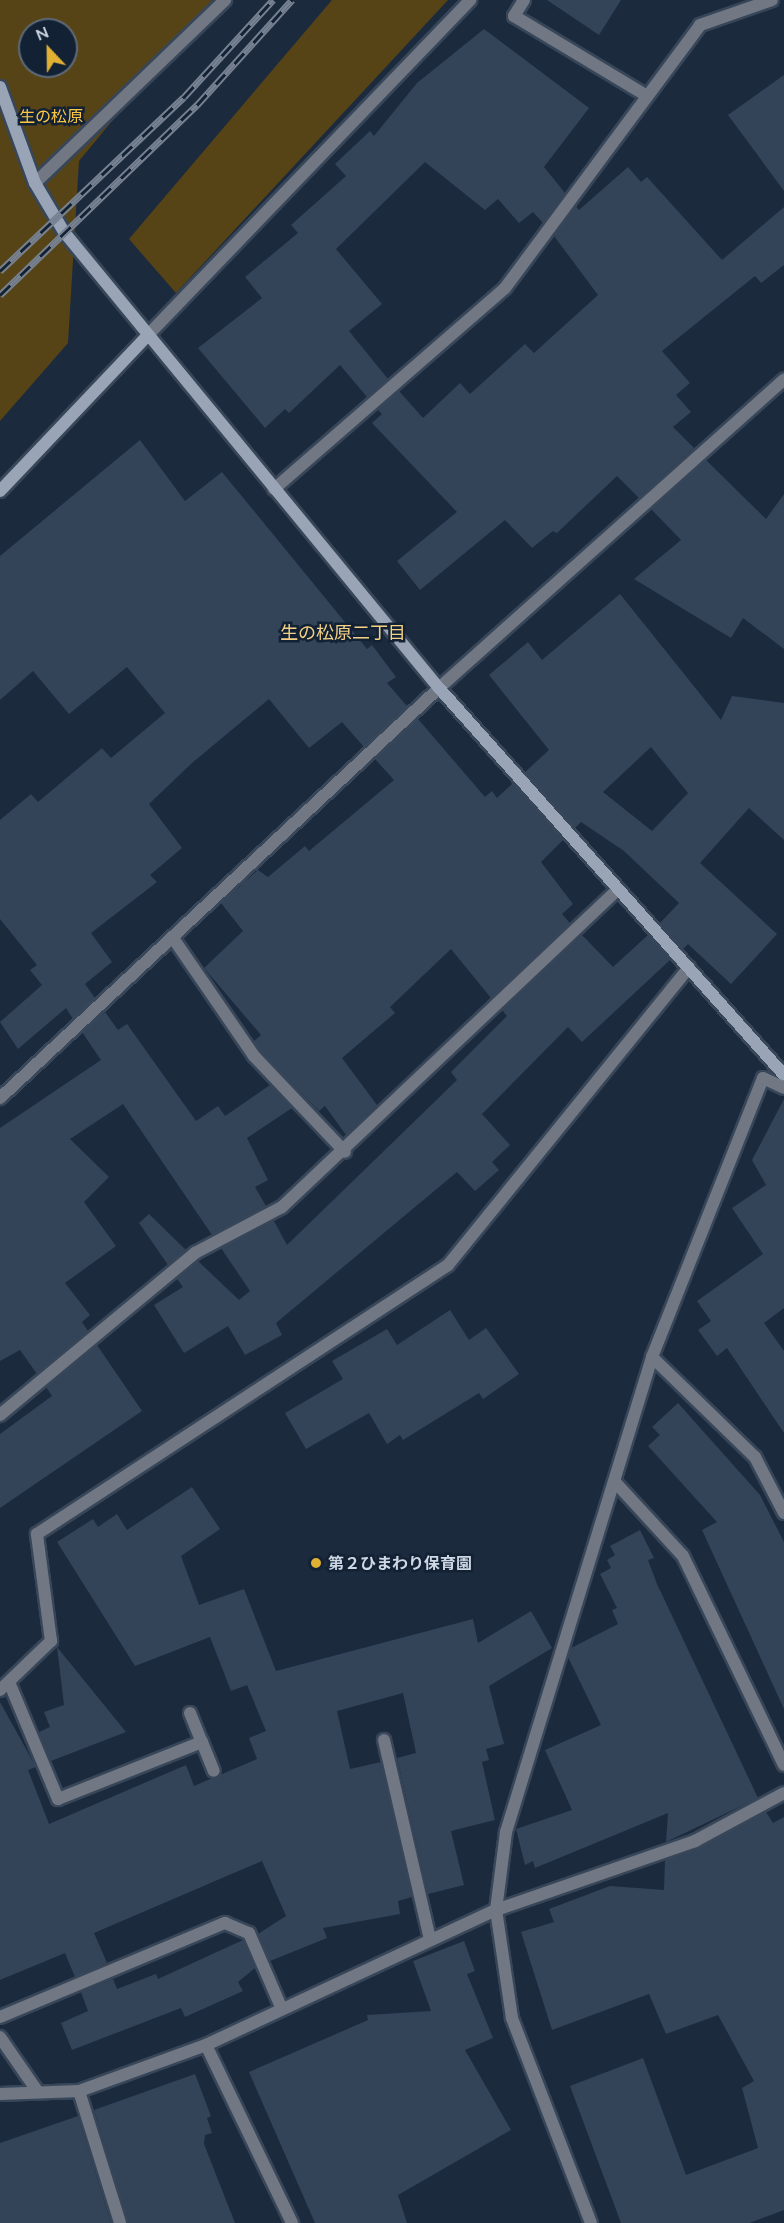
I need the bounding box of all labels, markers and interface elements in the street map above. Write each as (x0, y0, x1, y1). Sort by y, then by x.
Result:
north arrow (18, 18, 78, 78)
text: N (33, 22, 51, 45)
park label: 生の松原 (19, 106, 83, 126)
district label: 生の松原二丁目 (280, 622, 406, 644)
place label: 第２ひまわり保育園 (328, 1553, 472, 1573)
marker: 第２ひまわり保育園 (309, 1556, 323, 1570)

